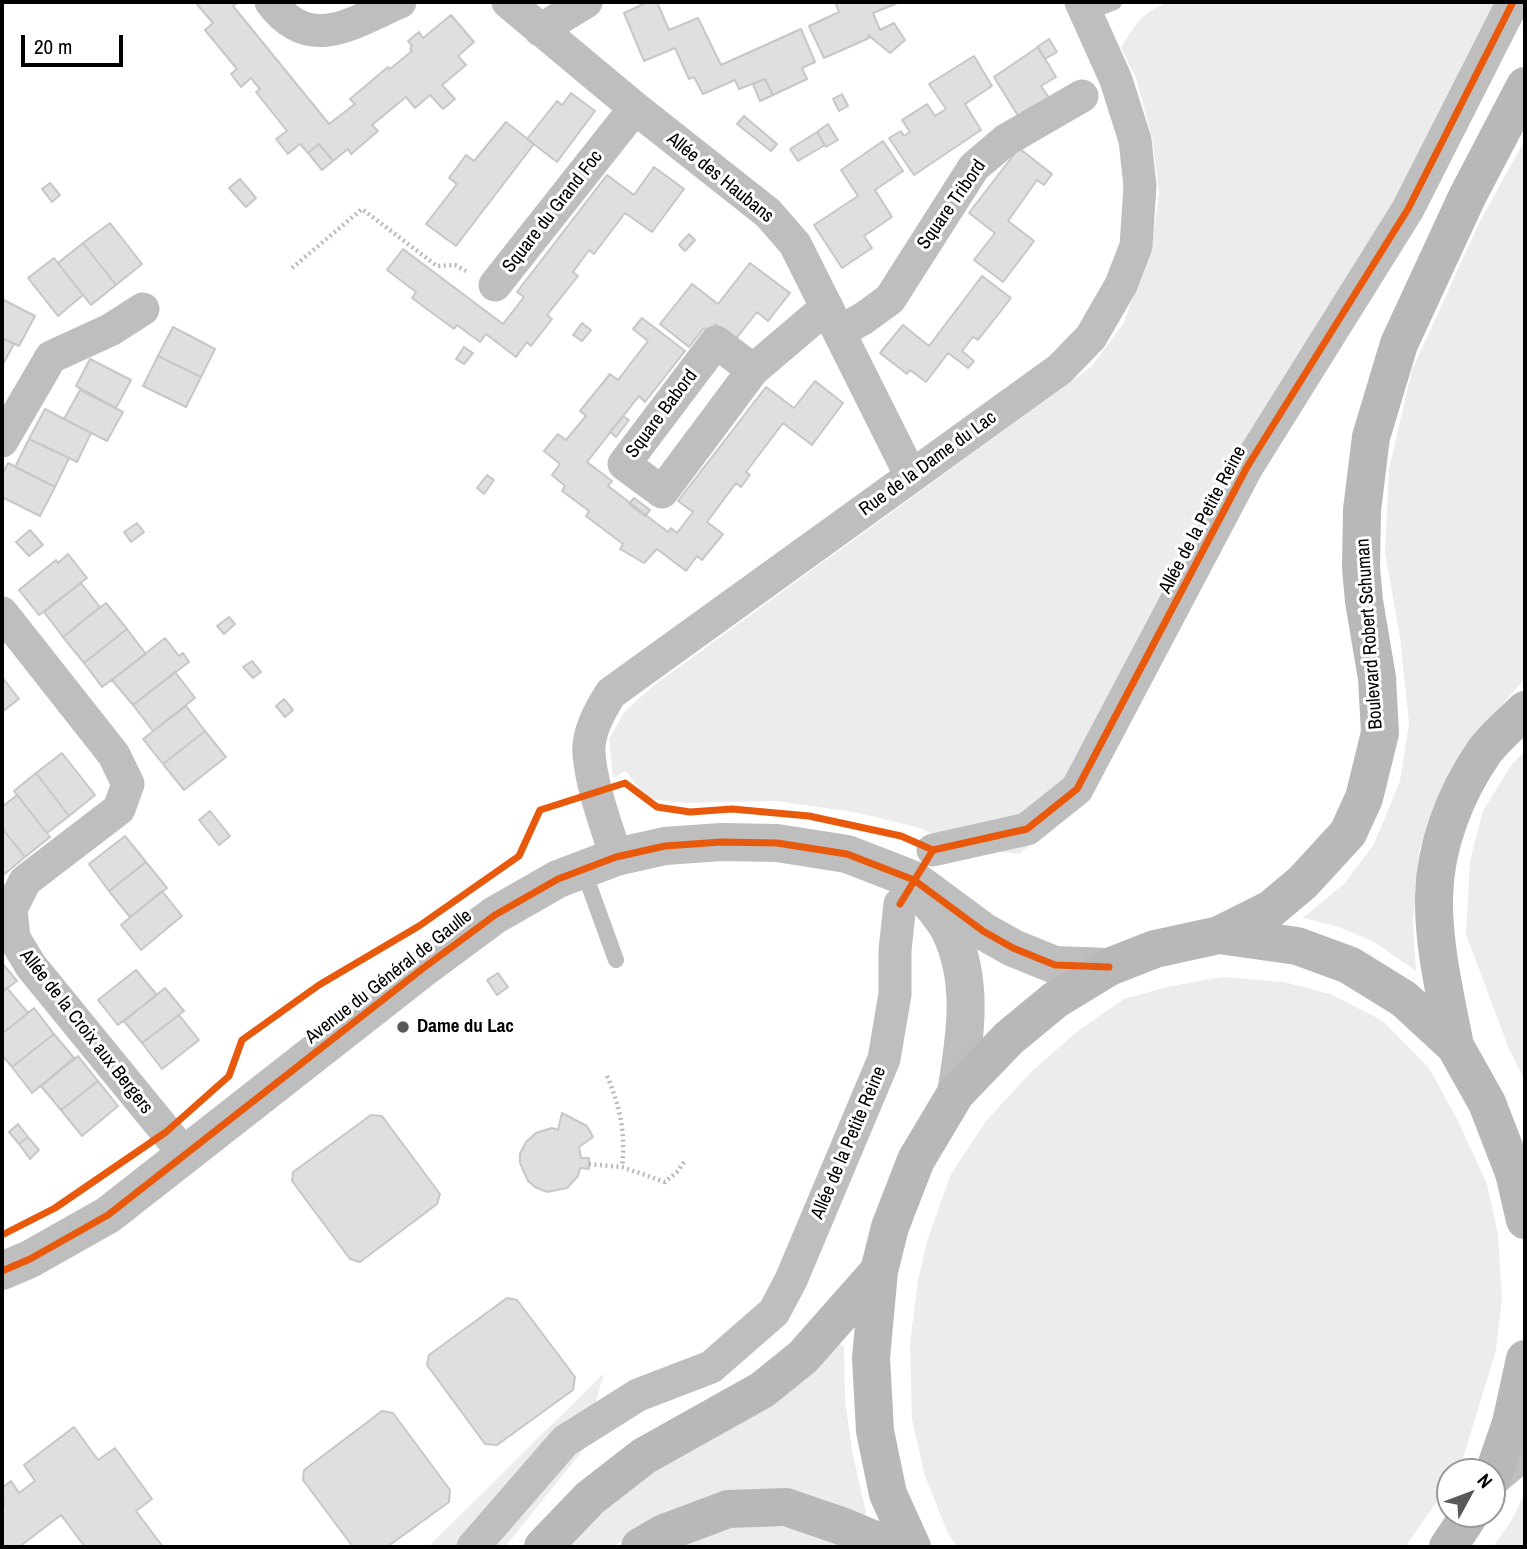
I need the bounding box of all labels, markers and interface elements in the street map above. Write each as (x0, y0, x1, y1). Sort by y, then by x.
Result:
scale bar (24, 21, 126, 65)
text: 20 m (34, 32, 72, 61)
street label: Allée des Haubans (662, 128, 778, 228)
street label: Square du Grand Foc (498, 146, 608, 278)
street label: Square Tribord (913, 156, 991, 254)
street label: Square Babord (621, 365, 703, 463)
street label: Rue de la Dame du Lac (855, 407, 1001, 521)
street label: Allée de la Petite Reine (1155, 442, 1251, 598)
street label: Boulevard Robert Schuman (1352, 538, 1388, 730)
street label: Avenue du Général de Gaulle (301, 905, 477, 1049)
street label: Allée de la Croix aux Bergers (15, 945, 157, 1119)
place label: Dame du Lac (417, 1016, 514, 1038)
marker: Dame du Lac (395, 1019, 411, 1035)
street label: Allée de la Petite Reine (807, 1063, 891, 1223)
north arrow (1436, 1458, 1506, 1528)
text: N (1472, 1468, 1499, 1493)

